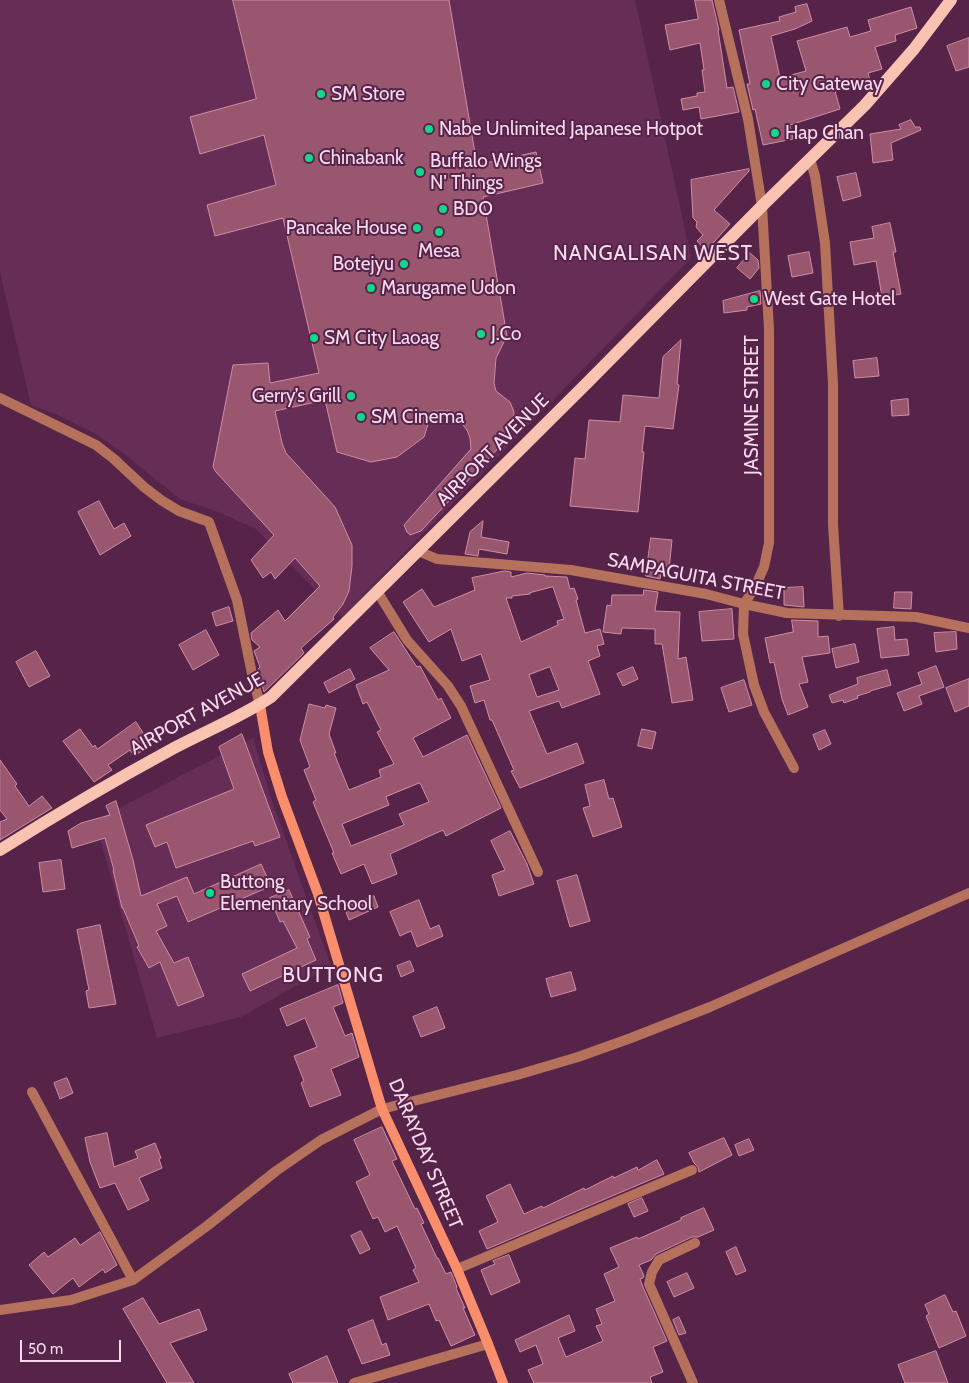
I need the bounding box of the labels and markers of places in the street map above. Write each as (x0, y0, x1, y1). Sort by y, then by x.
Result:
place label: City Gateway (776, 73, 882, 95)
marker: City Gateway (760, 78, 772, 90)
place label: SM Store (331, 83, 405, 105)
marker: SM Store (315, 88, 327, 100)
place label: Nabe Unlimited Japanese Hotpot (439, 118, 703, 140)
place label: Hap Chan (785, 122, 864, 144)
marker: Nabe Unlimited Japanese Hotpot (423, 123, 435, 135)
marker: Hap Chan (769, 127, 781, 139)
place label: Chinabank (319, 147, 404, 169)
place label: Buffalo Wings N' Things (430, 150, 542, 194)
marker: Chinabank (303, 152, 315, 164)
marker: Buffalo Wings N' Things (414, 166, 426, 178)
place label: BDO (453, 198, 493, 220)
marker: BDO (437, 203, 449, 215)
place label: Pancake House (286, 217, 407, 239)
marker: Pancake House (411, 222, 423, 234)
marker: Mesa (433, 226, 445, 238)
place label: Mesa (418, 240, 460, 262)
place label: Botejyu (333, 253, 394, 275)
marker: Botejyu (398, 258, 410, 270)
place label: Marugame Udon (381, 277, 516, 299)
marker: Marugame Udon (365, 282, 377, 294)
place label: West Gate Hotel (764, 288, 896, 310)
marker: West Gate Hotel (748, 293, 760, 305)
place label: J.Co (491, 323, 521, 345)
place label: SM City Laoag (324, 327, 439, 349)
marker: J.Co (475, 328, 487, 340)
marker: SM City Laoag (308, 332, 320, 344)
place label: Gerry’s Grill (252, 385, 341, 407)
marker: Gerry’s Grill (345, 390, 357, 402)
place label: SM Cinema (371, 406, 464, 428)
marker: SM Cinema (355, 411, 367, 423)
place label: Buttong Elementary School (220, 871, 372, 915)
marker: Buttong Elementary School (204, 887, 216, 899)

